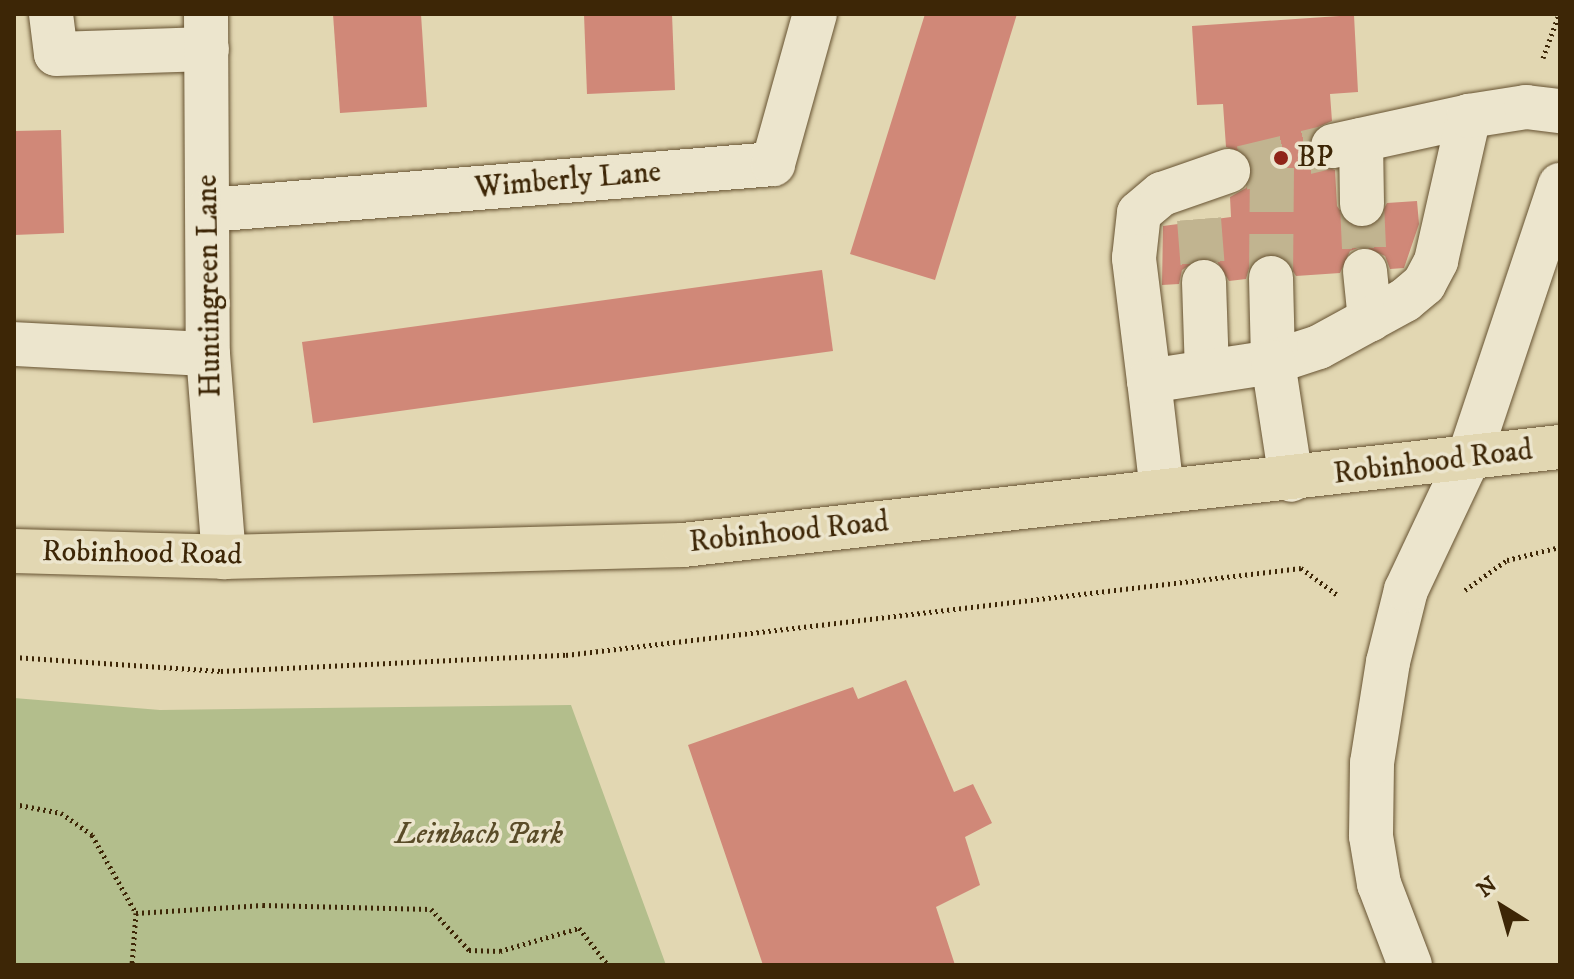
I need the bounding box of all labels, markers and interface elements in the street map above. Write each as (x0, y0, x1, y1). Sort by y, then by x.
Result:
place label: BP (1297, 140, 1333, 176)
marker: BP (1272, 149, 1290, 167)
street label: Wimberly Lane (473, 155, 663, 207)
street label: Huntingreen Lane (190, 174, 230, 398)
street label: Robinhood Road (1331, 433, 1535, 493)
street label: Robinhood Road (688, 505, 890, 561)
street label: Robinhood Road (42, 534, 242, 574)
park label: Leinbach Park (395, 817, 563, 853)
north arrow (1462, 867, 1542, 947)
text: N (1472, 871, 1503, 904)

